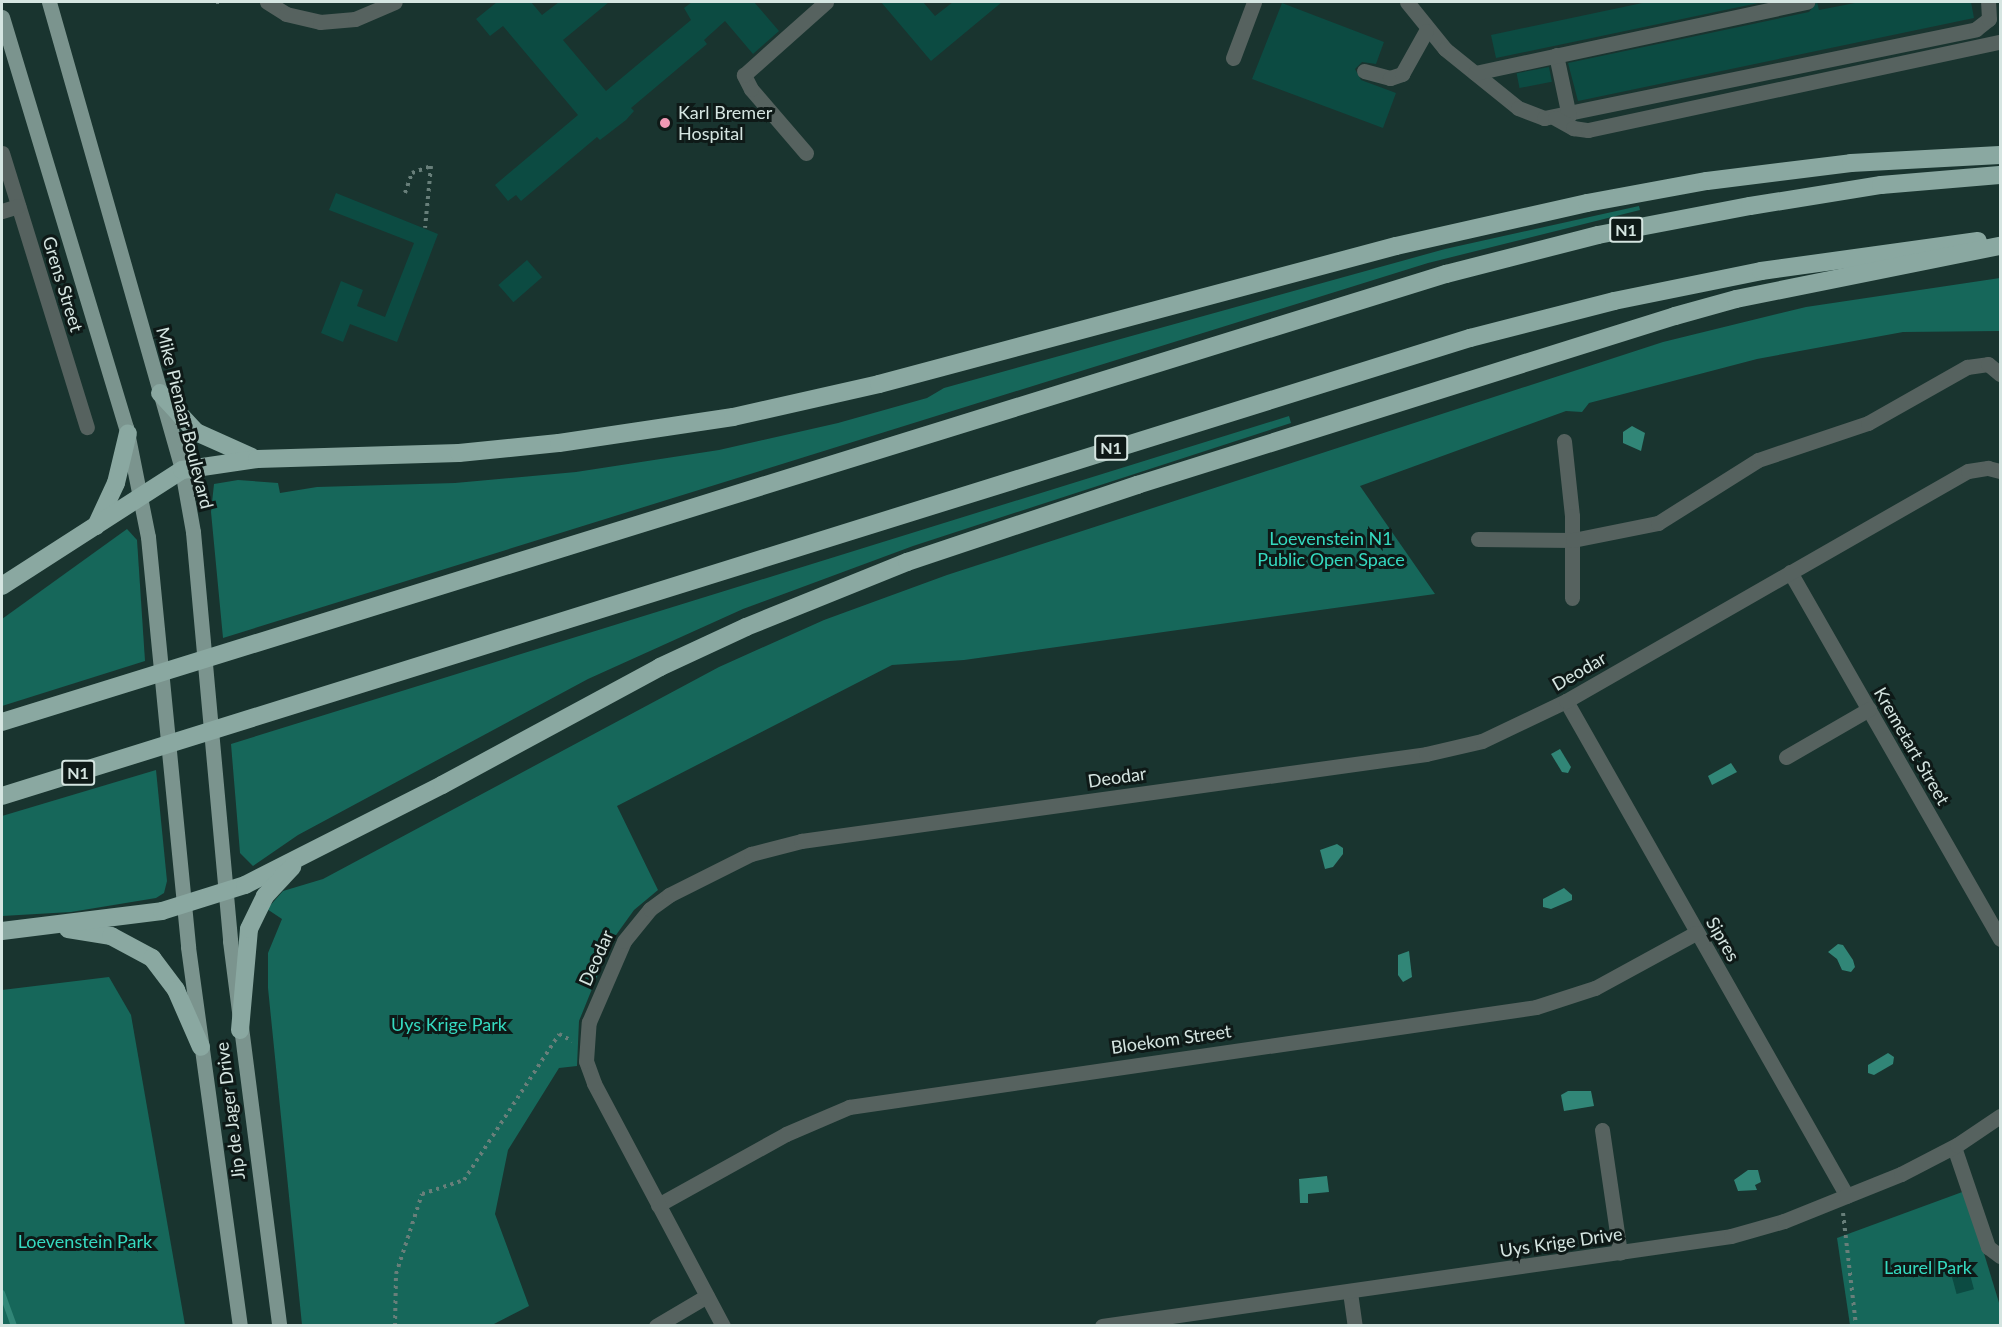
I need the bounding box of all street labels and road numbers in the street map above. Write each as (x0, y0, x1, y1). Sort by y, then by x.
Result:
road number: N1 (1608, 217, 1644, 243)
street label: Grens Street (38, 234, 88, 334)
street label: Mike Pienaar Boulevard (152, 325, 218, 511)
road number: N1 (1093, 435, 1129, 461)
street label: Deodar (1548, 647, 1610, 695)
street label: Kremetart Street (1870, 683, 1954, 809)
road number: N1 (60, 760, 96, 786)
street label: Deodar (1086, 762, 1148, 792)
street label: Sipres (1702, 913, 1744, 965)
street label: Deodar (574, 927, 618, 989)
street label: Bloekom Street (1110, 1020, 1232, 1058)
street label: Jip de Jager Drive (211, 1040, 249, 1182)
street label: Uys Krige Drive (1498, 1223, 1624, 1261)

